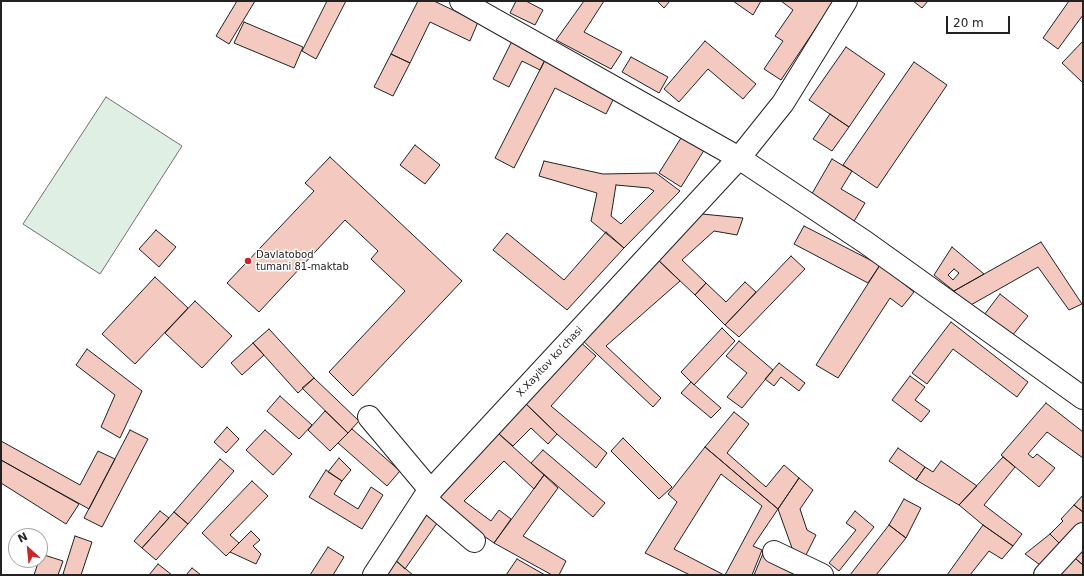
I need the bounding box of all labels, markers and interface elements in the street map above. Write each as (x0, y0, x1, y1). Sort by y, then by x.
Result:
scale bar (948, 8, 1012, 34)
text: 20 m (953, 16, 984, 30)
place label: Davlatobod tumani 81-maktab (256, 249, 349, 272)
marker: Davlatobod tumani 81-maktab (243, 256, 253, 266)
street label: X.Xayitov koʻchasi (514, 324, 586, 400)
north arrow (8, 528, 48, 568)
text: N (16, 530, 30, 546)

